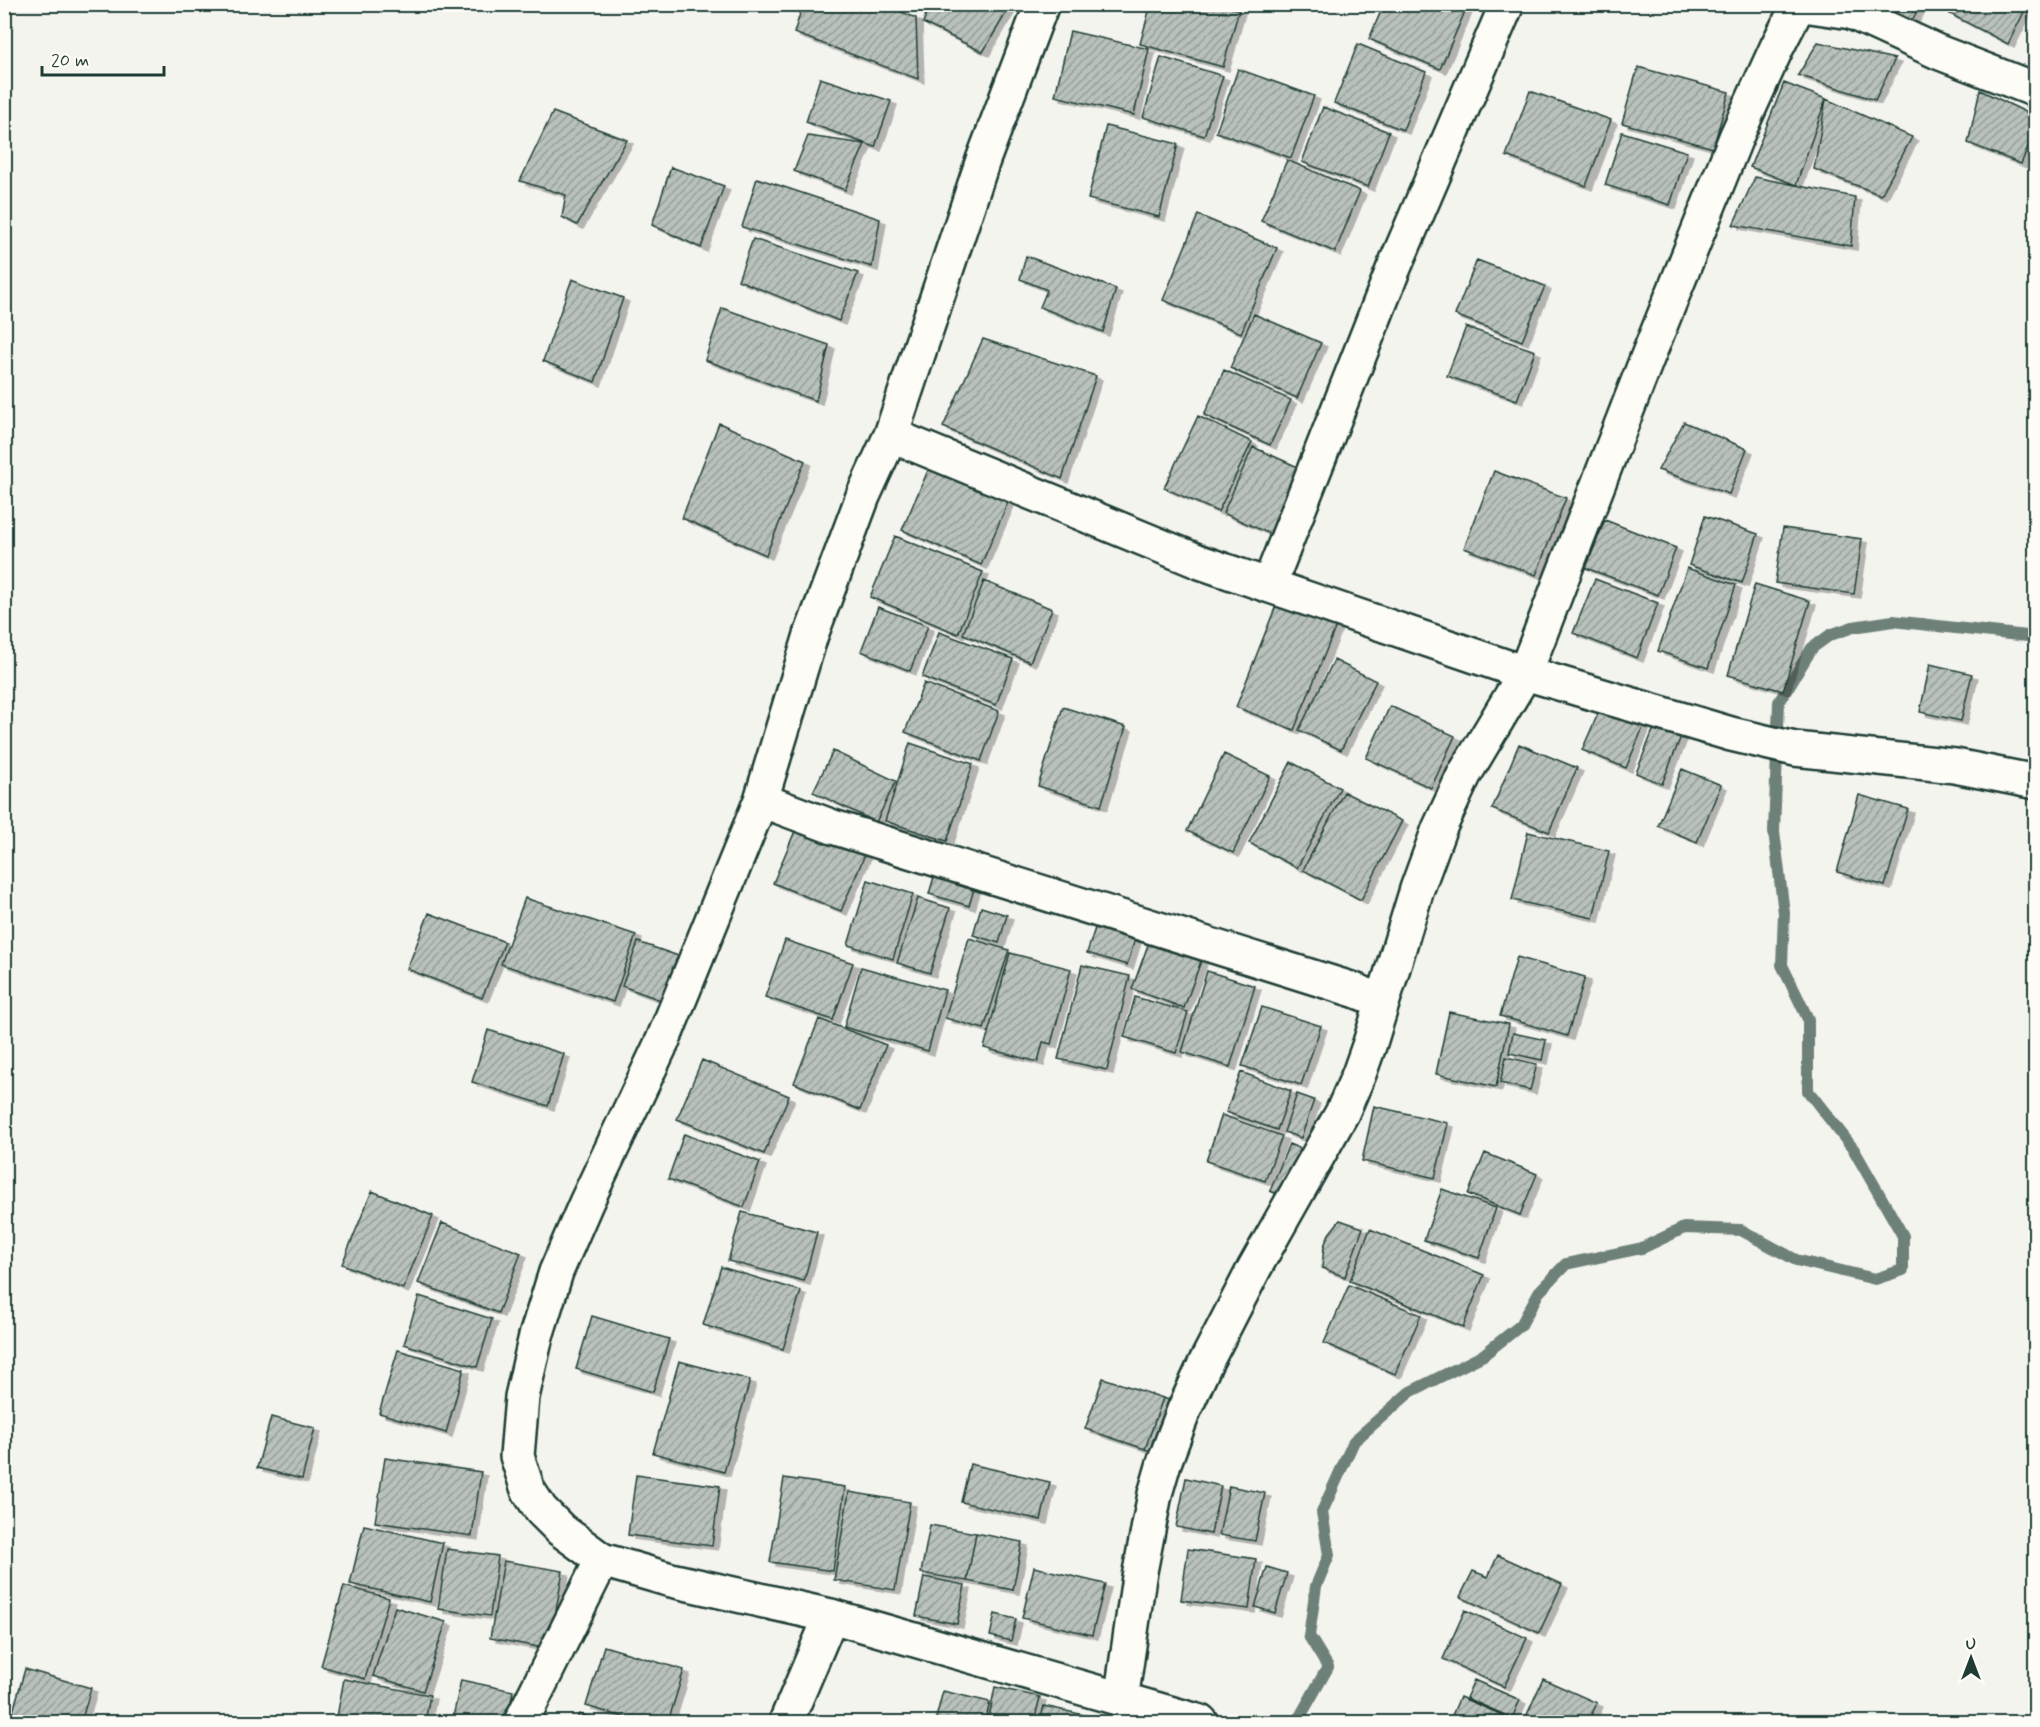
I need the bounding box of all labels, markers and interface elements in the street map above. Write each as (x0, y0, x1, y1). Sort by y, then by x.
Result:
scale bar (42, 39, 164, 77)
text: 20 m (51, 49, 89, 73)
north arrow (1941, 1628, 2001, 1688)
text: U (1966, 1634, 1976, 1655)

